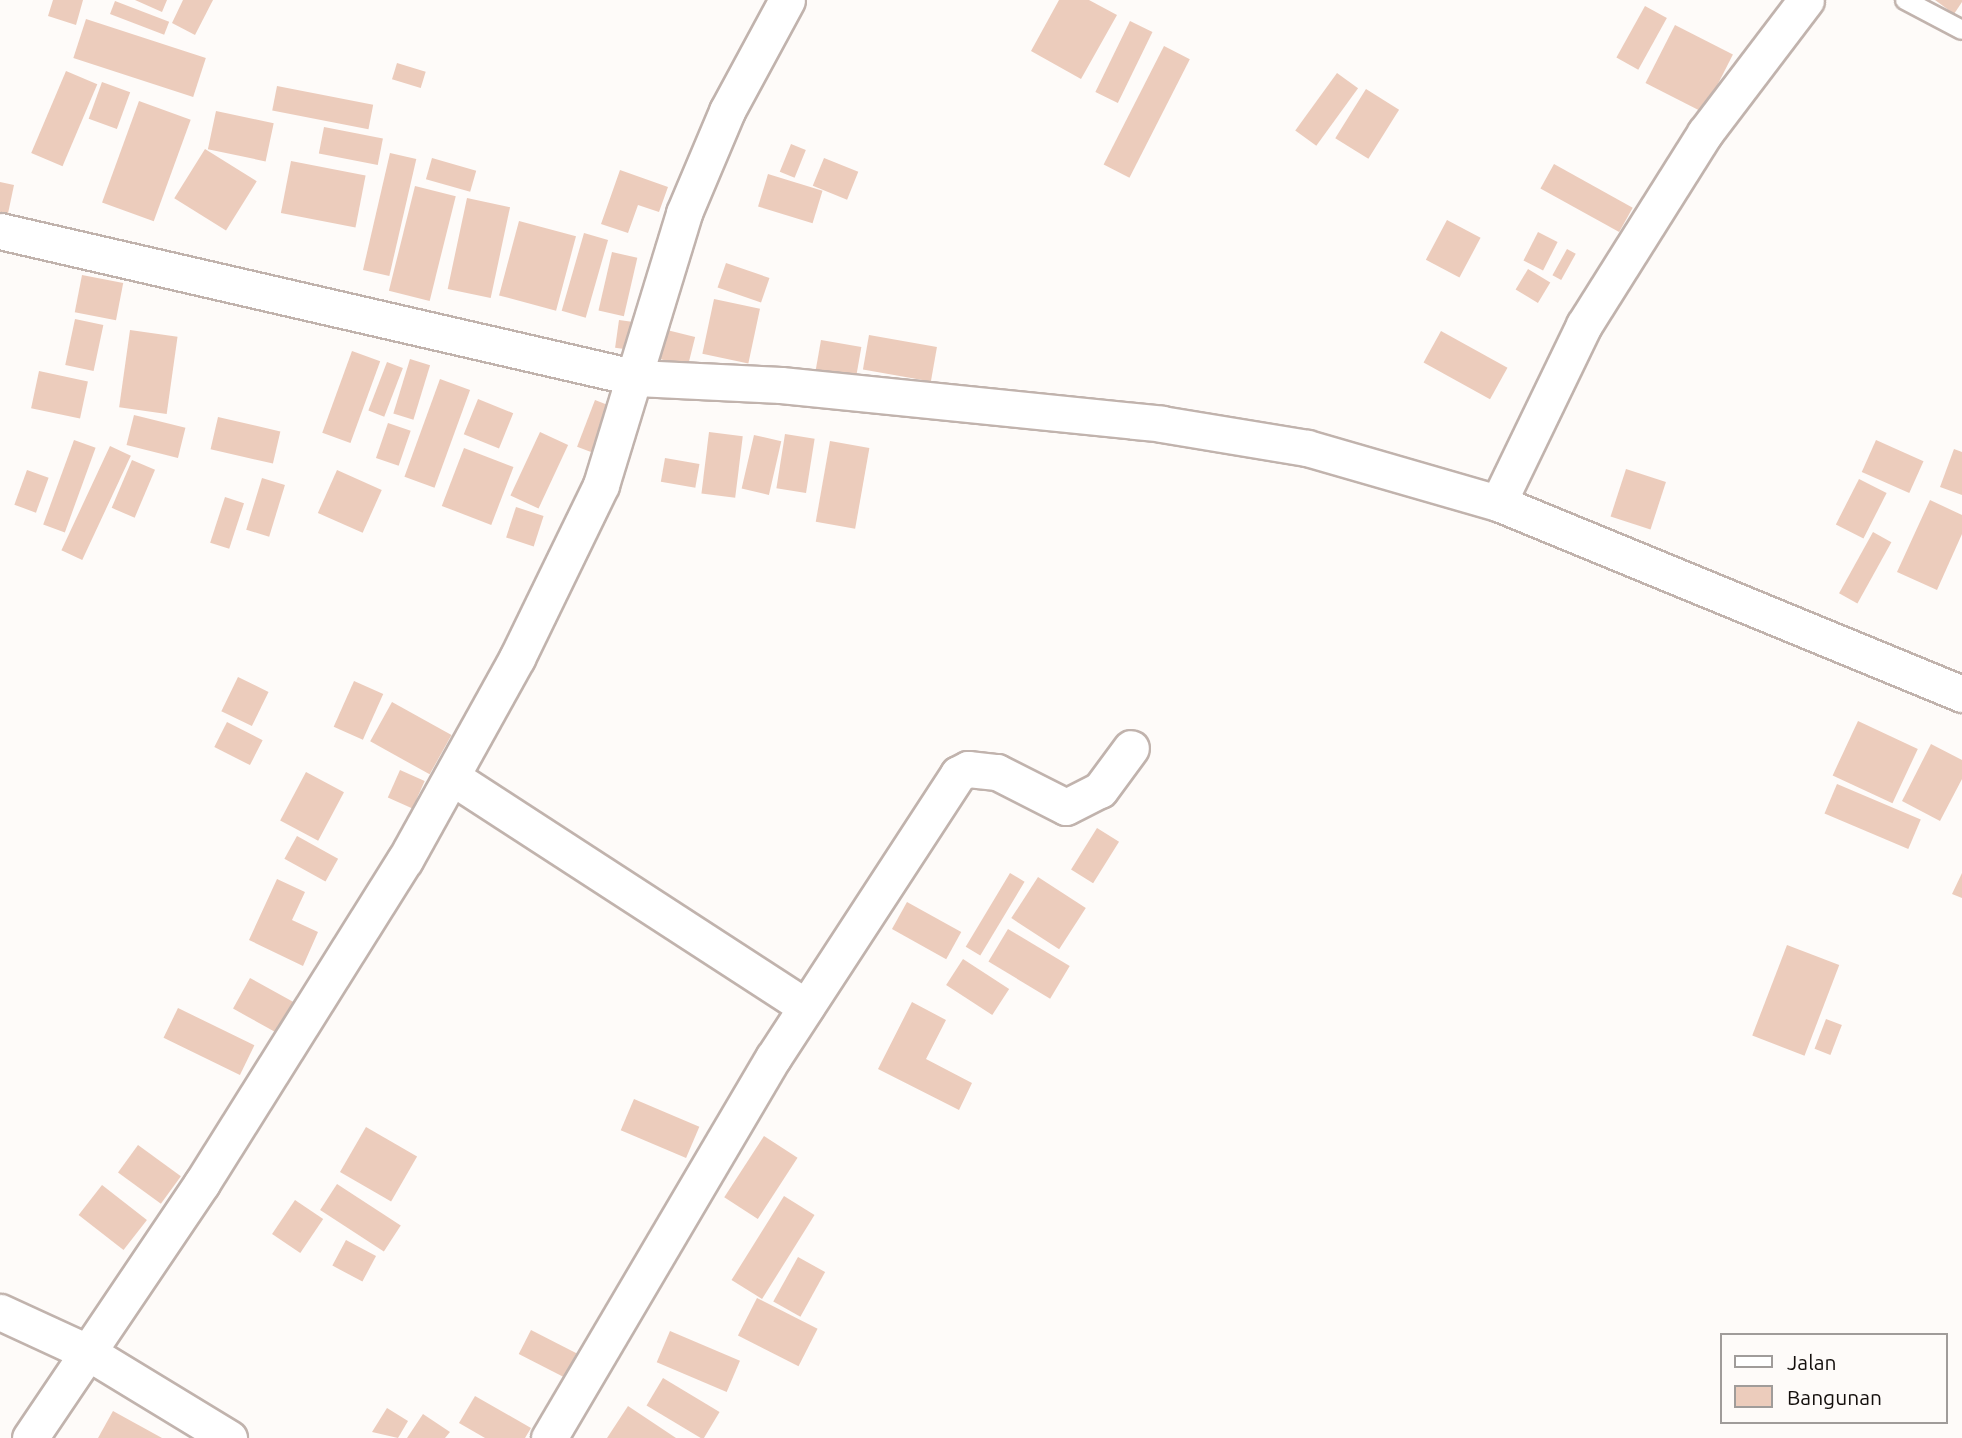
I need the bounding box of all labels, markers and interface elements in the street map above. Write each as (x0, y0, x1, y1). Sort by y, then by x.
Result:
legend (1720, 1333, 1948, 1424)
text: Jalan (1787, 1350, 1836, 1374)
text: Bangunan (1787, 1385, 1882, 1409)

